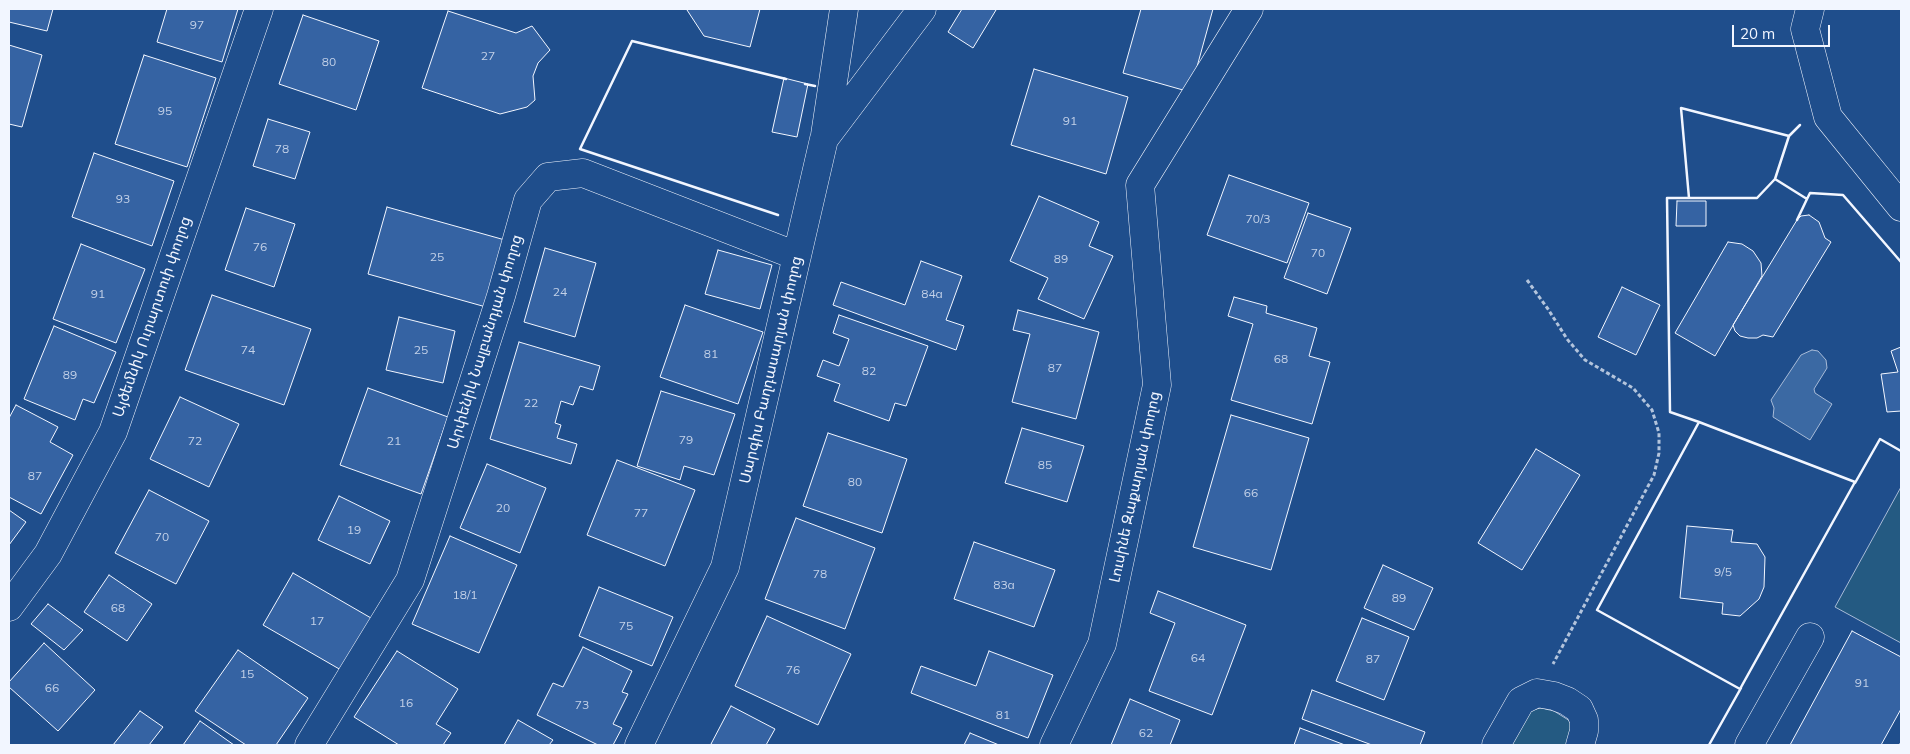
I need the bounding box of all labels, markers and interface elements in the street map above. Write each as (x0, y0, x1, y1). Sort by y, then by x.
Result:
scale bar (1735, 15, 1832, 47)
house number: 97 (190, 18, 204, 32)
text: 20 m (1740, 24, 1775, 43)
house number: 27 (481, 49, 495, 63)
house number: 80 (322, 55, 336, 69)
house number: 95 (158, 104, 172, 118)
house number: 91 (1063, 114, 1077, 128)
house number: 78 (275, 142, 289, 156)
house number: 93 (116, 192, 130, 206)
house number: 70/3 (1245, 212, 1271, 226)
street label: Այծեմնիկ Ուրարտուի փողոց (109, 214, 195, 420)
street label: Արփենիկ Նալբանդյան փողոց (444, 233, 526, 451)
house number: 76 (253, 240, 267, 254)
house number: 70 (1311, 246, 1325, 260)
house number: 25 (430, 250, 444, 264)
house number: 89 (1054, 252, 1068, 266)
street label: Սարգիս Բաղդասարյան փողոց (736, 254, 806, 486)
house number: 24 (553, 285, 567, 299)
house number: 91 (91, 287, 105, 301)
house number: 84a (921, 287, 943, 301)
house number: 74 (241, 343, 255, 357)
house number: 25 (414, 343, 428, 357)
house number: 81 (704, 347, 718, 361)
house number: 68 (1274, 352, 1288, 366)
house number: 87 (1048, 361, 1062, 375)
house number: 82 (862, 364, 876, 378)
house number: 89 (63, 368, 77, 382)
street label: Լուսինե Զաքարյան փողոց (1106, 390, 1164, 584)
house number: 22 (524, 396, 538, 410)
house number: 79 (679, 433, 693, 447)
house number: 72 (188, 434, 202, 448)
house number: 21 (387, 434, 401, 448)
house number: 85 (1038, 458, 1052, 472)
house number: 87 (28, 469, 42, 483)
house number: 80 (848, 475, 862, 489)
house number: 66 (1244, 486, 1258, 500)
house number: 20 (496, 501, 510, 515)
house number: 77 (634, 506, 648, 520)
house number: 19 (347, 523, 361, 537)
house number: 70 (155, 530, 169, 544)
house number: 9/5 (1714, 565, 1732, 579)
house number: 78 (813, 567, 827, 581)
house number: 83a (993, 578, 1015, 592)
house number: 18/1 (452, 588, 478, 602)
house number: 89 (1392, 591, 1406, 605)
house number: 68 (111, 601, 125, 615)
house number: 17 (310, 614, 324, 628)
house number: 75 (619, 619, 633, 633)
house number: 64 (1191, 651, 1205, 665)
house number: 87 (1366, 652, 1380, 666)
house number: 76 (786, 663, 800, 677)
house number: 15 (240, 667, 254, 681)
house number: 91 (1855, 676, 1869, 690)
house number: 66 (45, 681, 59, 695)
house number: 16 (399, 696, 413, 710)
house number: 73 (575, 698, 589, 712)
house number: 81 (996, 708, 1010, 722)
house number: 62 (1139, 726, 1153, 740)

